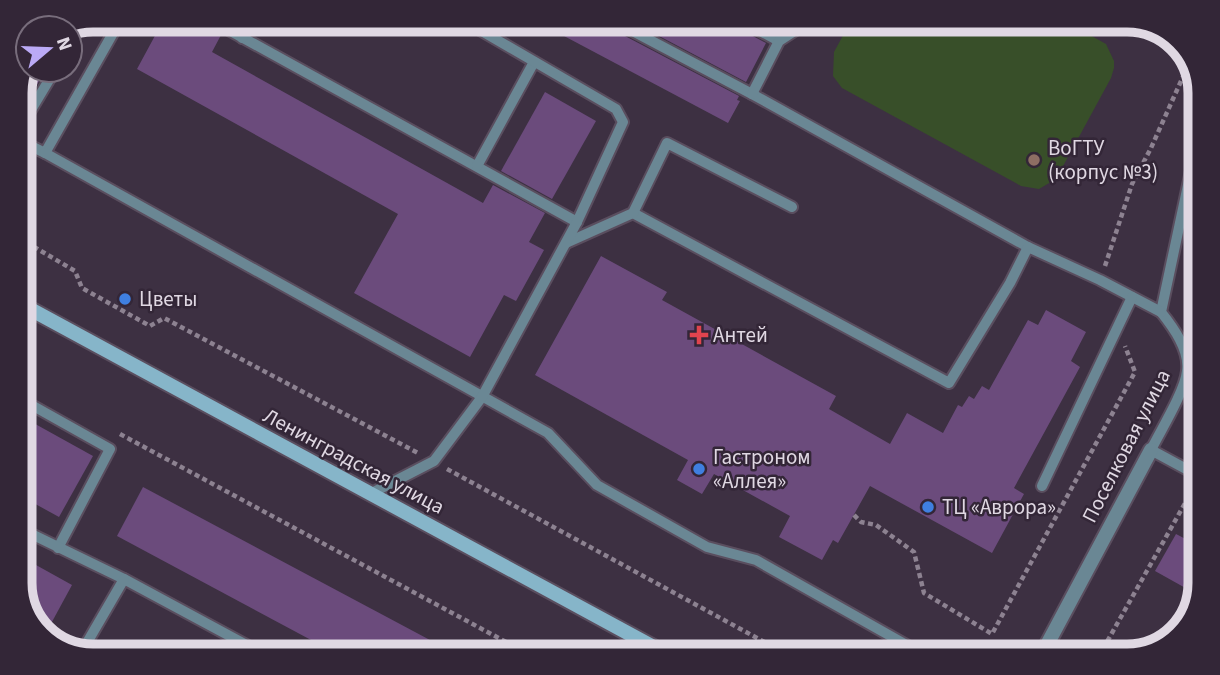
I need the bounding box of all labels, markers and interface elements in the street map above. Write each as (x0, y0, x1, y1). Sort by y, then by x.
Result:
north arrow (14, 14, 84, 84)
text: N (49, 34, 78, 54)
place label: ВоГТУ (корпус №3) (1048, 133, 1158, 187)
marker: ВоГТУ (корпус №3) (1026, 152, 1042, 168)
place label: Цветы (139, 284, 197, 314)
marker: Цветы (117, 291, 133, 307)
place label: Антей (713, 320, 768, 350)
marker: Антей (691, 327, 707, 343)
street label: Поселковая улица (1074, 364, 1178, 528)
street label: Ленинградская улица (258, 401, 450, 521)
place label: Гастроном «Аллея» (713, 442, 811, 496)
marker: Гастроном «Аллея» (691, 461, 707, 477)
place label: ТЦ «Аврора» (942, 492, 1056, 522)
marker: ТЦ «Аврора» (920, 499, 936, 515)

